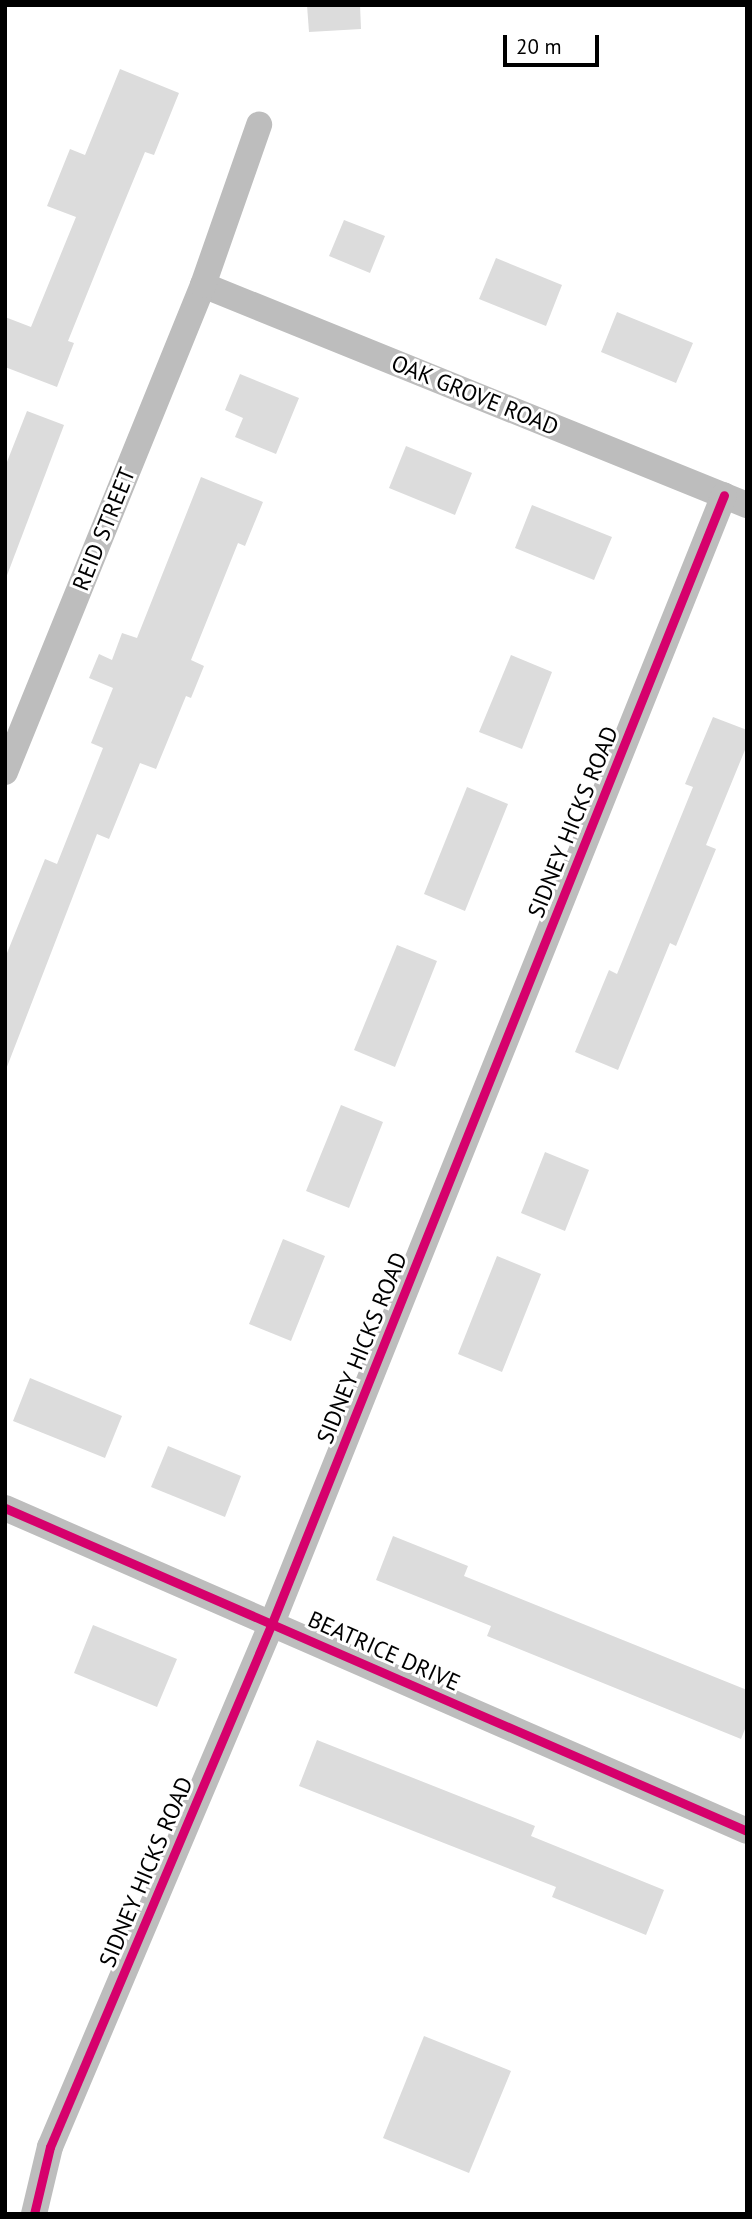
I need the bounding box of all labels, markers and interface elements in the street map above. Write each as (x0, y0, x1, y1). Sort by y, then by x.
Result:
scale bar (507, 21, 603, 65)
text: 20 m (516, 33, 562, 60)
street label: OAK GROVE ROAD (387, 349, 563, 441)
street label: REID STREET (67, 464, 141, 594)
street label: SIDNEY HICKS ROAD (522, 722, 624, 922)
street label: SIDNEY HICKS ROAD (311, 1248, 413, 1448)
street label: BEATRICE DRIVE (304, 1605, 464, 1697)
street label: SIDNEY HICKS ROAD (93, 1772, 199, 1972)

